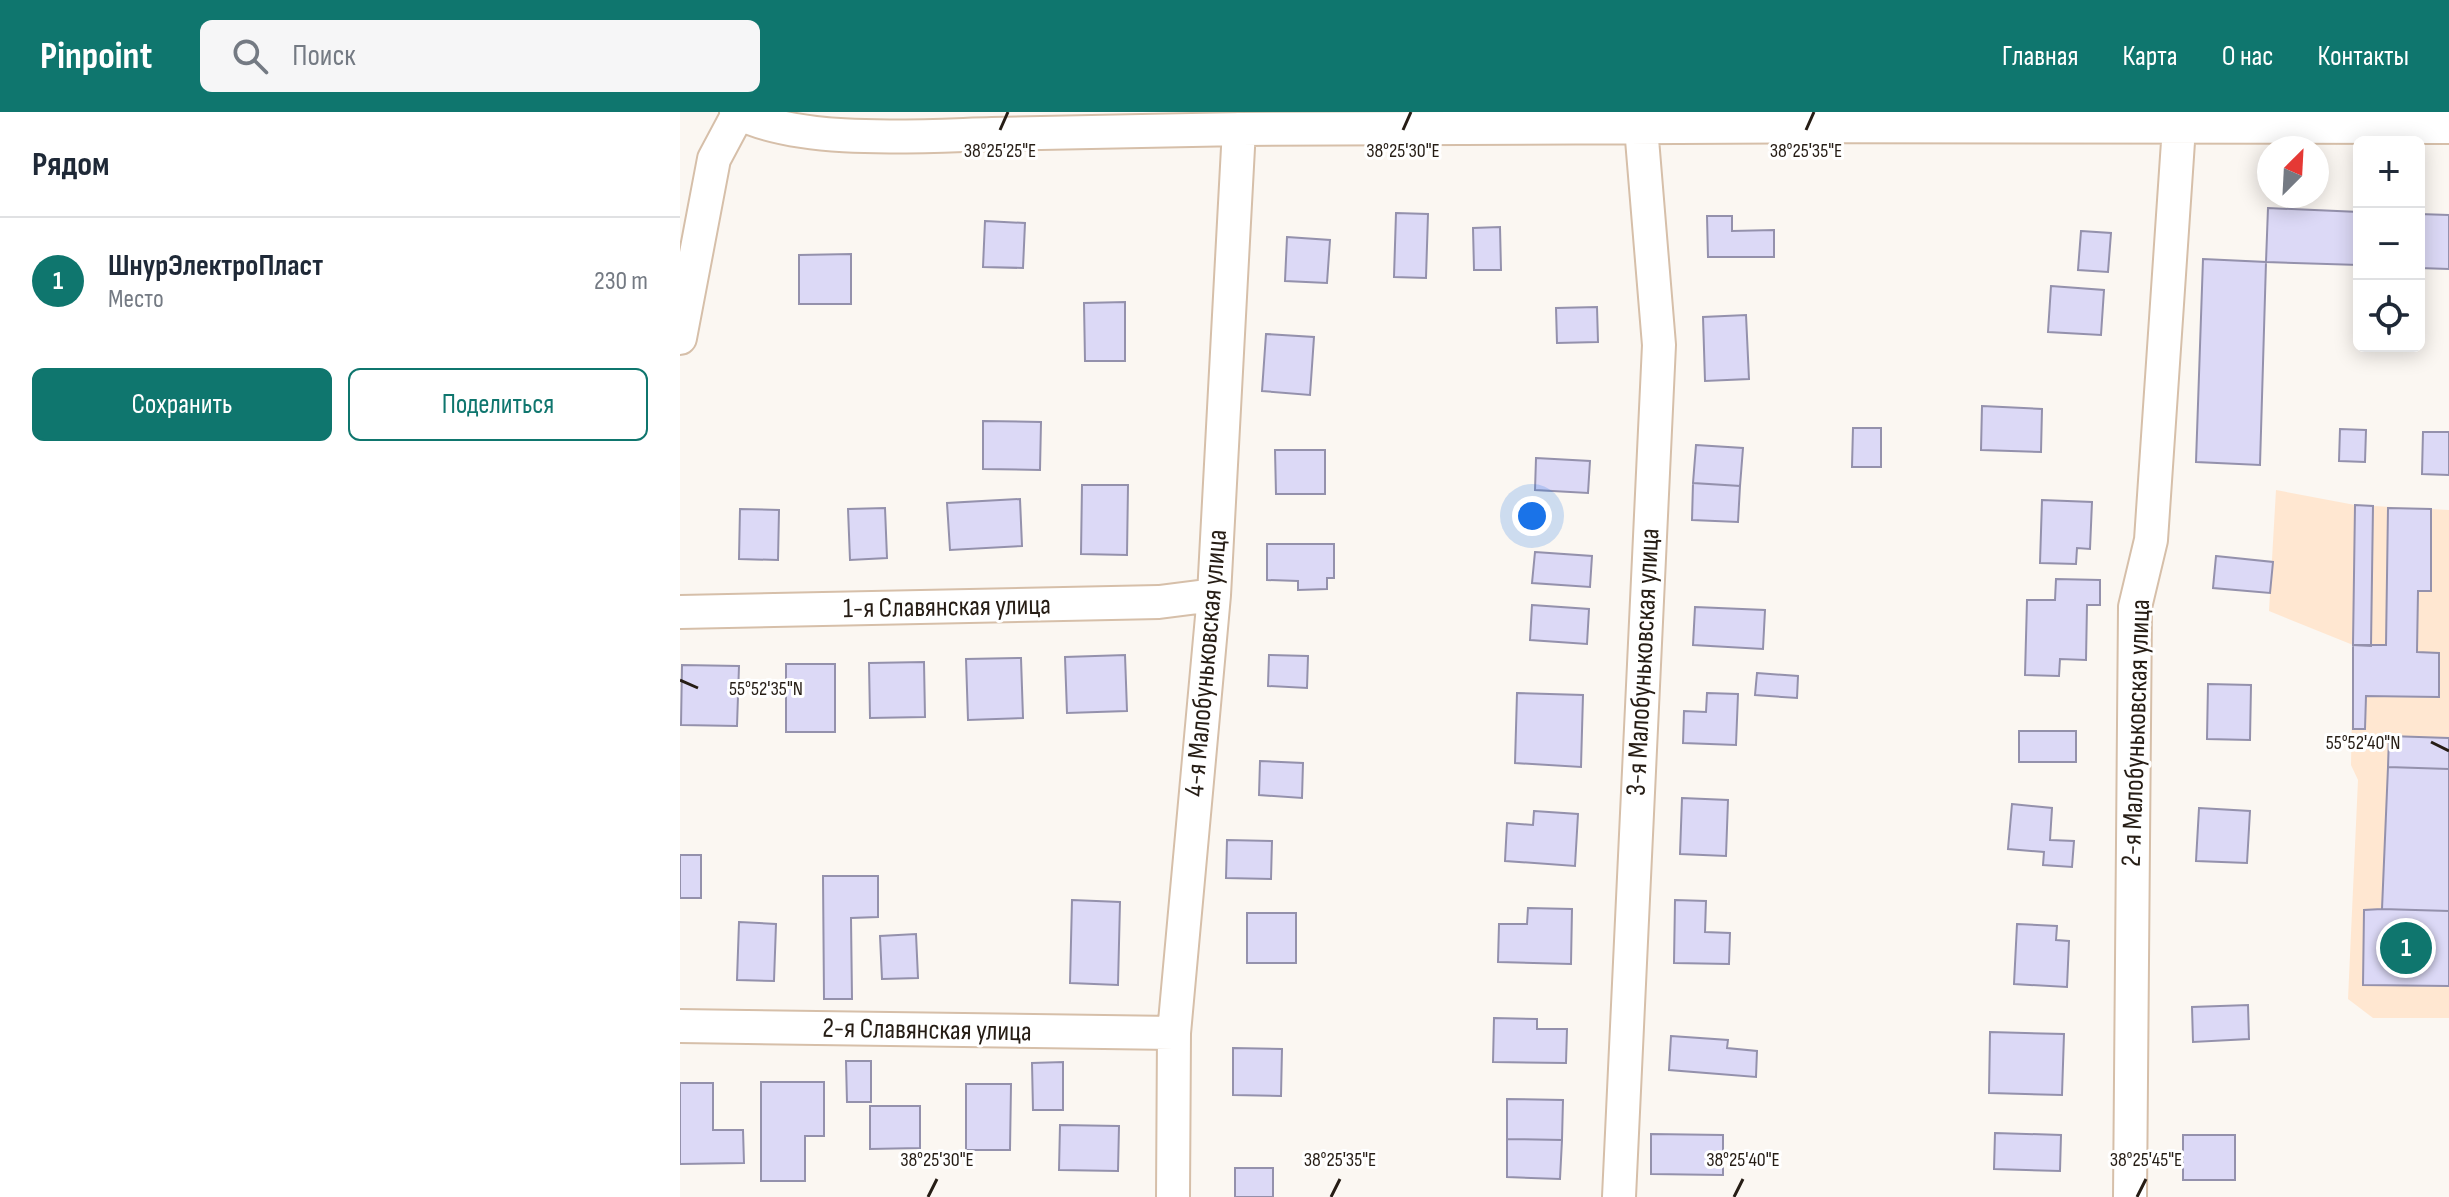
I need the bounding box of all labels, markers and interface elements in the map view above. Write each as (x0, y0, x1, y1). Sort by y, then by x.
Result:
search box (200, 20, 760, 92)
text: Pinpoint (40, 34, 152, 79)
icon: search (228, 34, 272, 78)
text: Поиск (292, 38, 356, 74)
text: Главная (2002, 40, 2078, 73)
text: Карта (2122, 40, 2178, 73)
text: О нас (2222, 40, 2274, 73)
text: Контакты (2318, 40, 2409, 73)
north arrow (2257, 136, 2329, 208)
map controls (2353, 136, 2425, 352)
button: + (2353, 136, 2425, 208)
text: 38°25'25"E (964, 139, 1036, 163)
text: 38°25'30"E (1366, 139, 1440, 163)
text: 38°25'35"E (1770, 139, 1842, 163)
text: Рядом (32, 144, 110, 185)
button: − (2353, 208, 2425, 280)
text: ШнурЭлектроПласт (108, 248, 323, 284)
text: 1 (53, 266, 63, 297)
text: 230 m (594, 266, 648, 297)
button: locate (2353, 280, 2425, 352)
text: Место (108, 284, 164, 315)
button: Сохранить (32, 368, 332, 441)
button: Поделиться (348, 368, 648, 441)
your location (1512, 496, 1552, 536)
street label: 3-я Малобуньковская улица (1620, 527, 1666, 797)
street label: 4-я Малобуньковская улица (1178, 528, 1234, 798)
street label: 1-я Славянская улица (843, 589, 1051, 625)
street label: 2-я Малобуньковская улица (2115, 599, 2157, 867)
text: 55°52'35"N (729, 677, 803, 701)
text: 55°52'40"N (2326, 731, 2400, 755)
pin: 1 (2380, 918, 2432, 978)
street label: 2-я Славянская улица (822, 1012, 1032, 1048)
text: 38°25'30"E (900, 1148, 974, 1172)
text: 38°25'35"E (1304, 1148, 1376, 1172)
text: 38°25'40"E (1706, 1148, 1780, 1172)
text: 38°25'45"E (2110, 1148, 2182, 1172)

